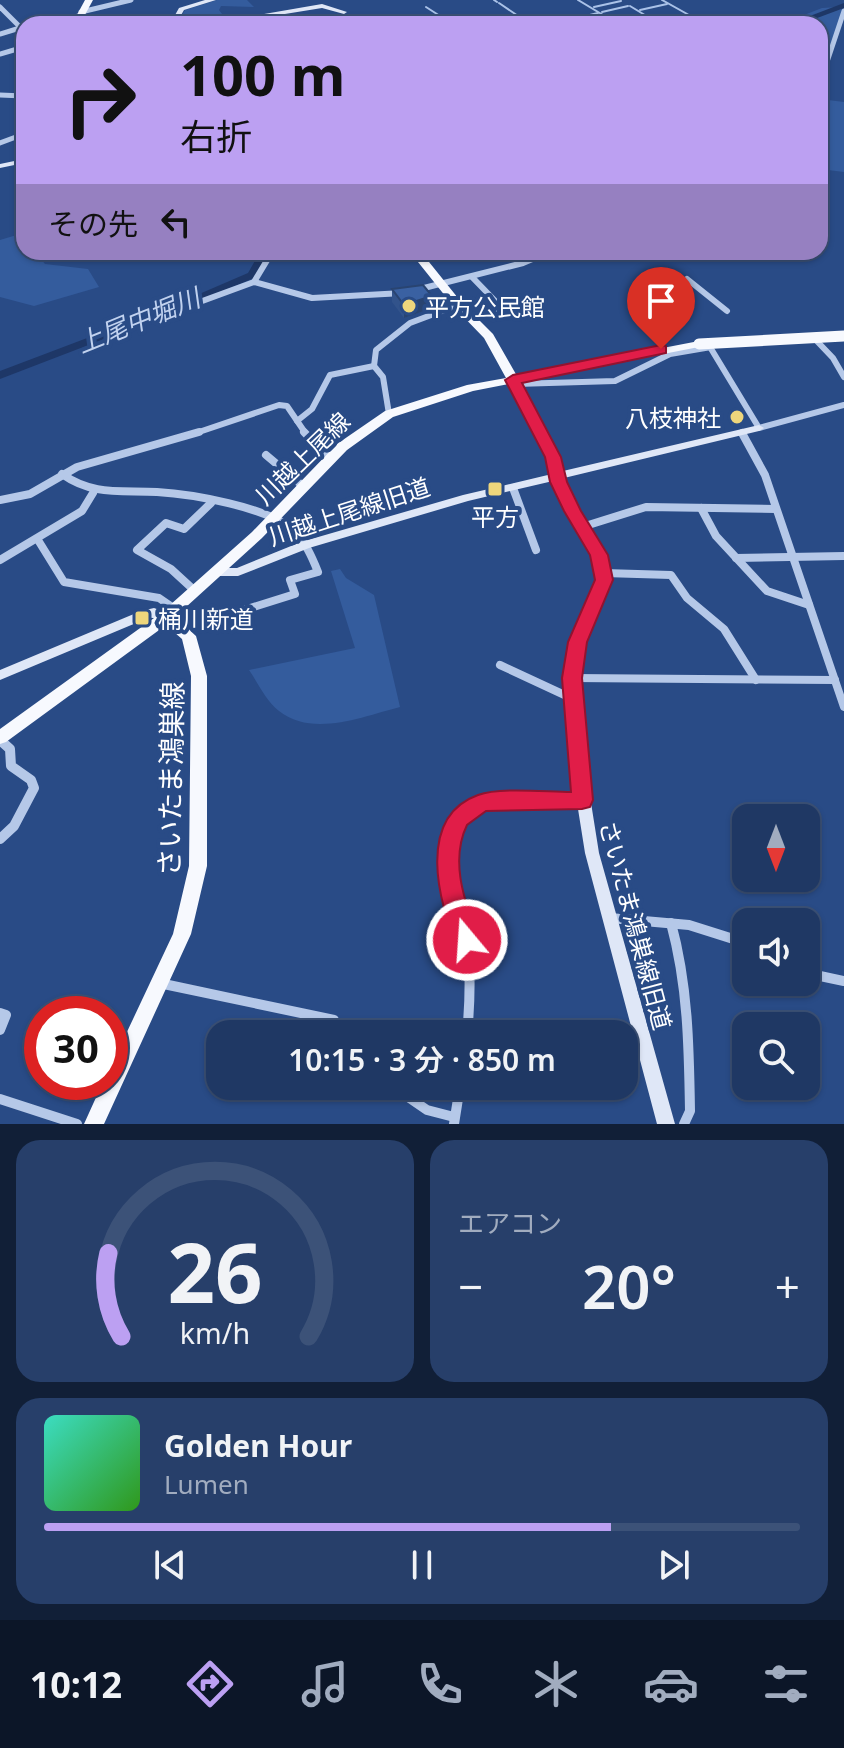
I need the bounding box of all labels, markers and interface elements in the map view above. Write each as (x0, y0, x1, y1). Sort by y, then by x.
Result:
text: 100 m (180, 36, 345, 112)
icon: right (48, 48, 152, 152)
text: 右折 (180, 112, 252, 161)
icon: left (154, 200, 198, 244)
text: その先 (48, 203, 138, 244)
pin (627, 267, 695, 349)
water label: 上尾中堀川 (71, 278, 208, 361)
icon: arrive (639, 279, 683, 323)
place label: 平方公民館 (425, 290, 545, 323)
marker: 平方公民館 (400, 297, 418, 315)
place label: 八枝神社 (625, 401, 721, 434)
street label: 川越上尾線 (247, 404, 357, 512)
marker: 八枝神社 (728, 408, 746, 426)
street label: 川越上尾線旧道 (264, 469, 434, 553)
marker: 平方 (486, 480, 504, 498)
place label: 平方 (471, 500, 519, 533)
place label: 桶川新道 (158, 602, 254, 635)
marker: 桶川新道 (133, 609, 151, 627)
street label: さいたま鴻巣線 (149, 681, 191, 877)
north arrow (732, 804, 820, 892)
map controls (732, 804, 820, 1100)
street label: さいたま鴻巣線旧道 (592, 817, 680, 1033)
position arrow (425, 898, 509, 982)
button: sound (732, 908, 820, 996)
speed limit sign: 30 (24, 996, 128, 1100)
button: search (732, 1012, 820, 1100)
text: 10:15 · 3 分 · 850 m (288, 1039, 556, 1080)
text: エアコン (458, 1205, 562, 1241)
text: 26 (167, 1214, 263, 1327)
text: 20° (582, 1245, 676, 1327)
text: − (458, 1256, 483, 1316)
text: + (775, 1256, 800, 1316)
text: km/h (180, 1313, 250, 1352)
text: Golden Hour (164, 1425, 352, 1466)
text: Lumen (164, 1466, 249, 1502)
icon: previous (148, 1543, 192, 1587)
icon: pause (400, 1543, 444, 1587)
icon: next (652, 1543, 696, 1587)
icon: directions (182, 1656, 238, 1712)
icon: music (297, 1656, 353, 1712)
icon: phone (412, 1656, 468, 1712)
icon: climate (528, 1656, 584, 1712)
icon: car (643, 1656, 699, 1712)
icon: filters (758, 1656, 814, 1712)
text: 10:12 (30, 1660, 122, 1709)

